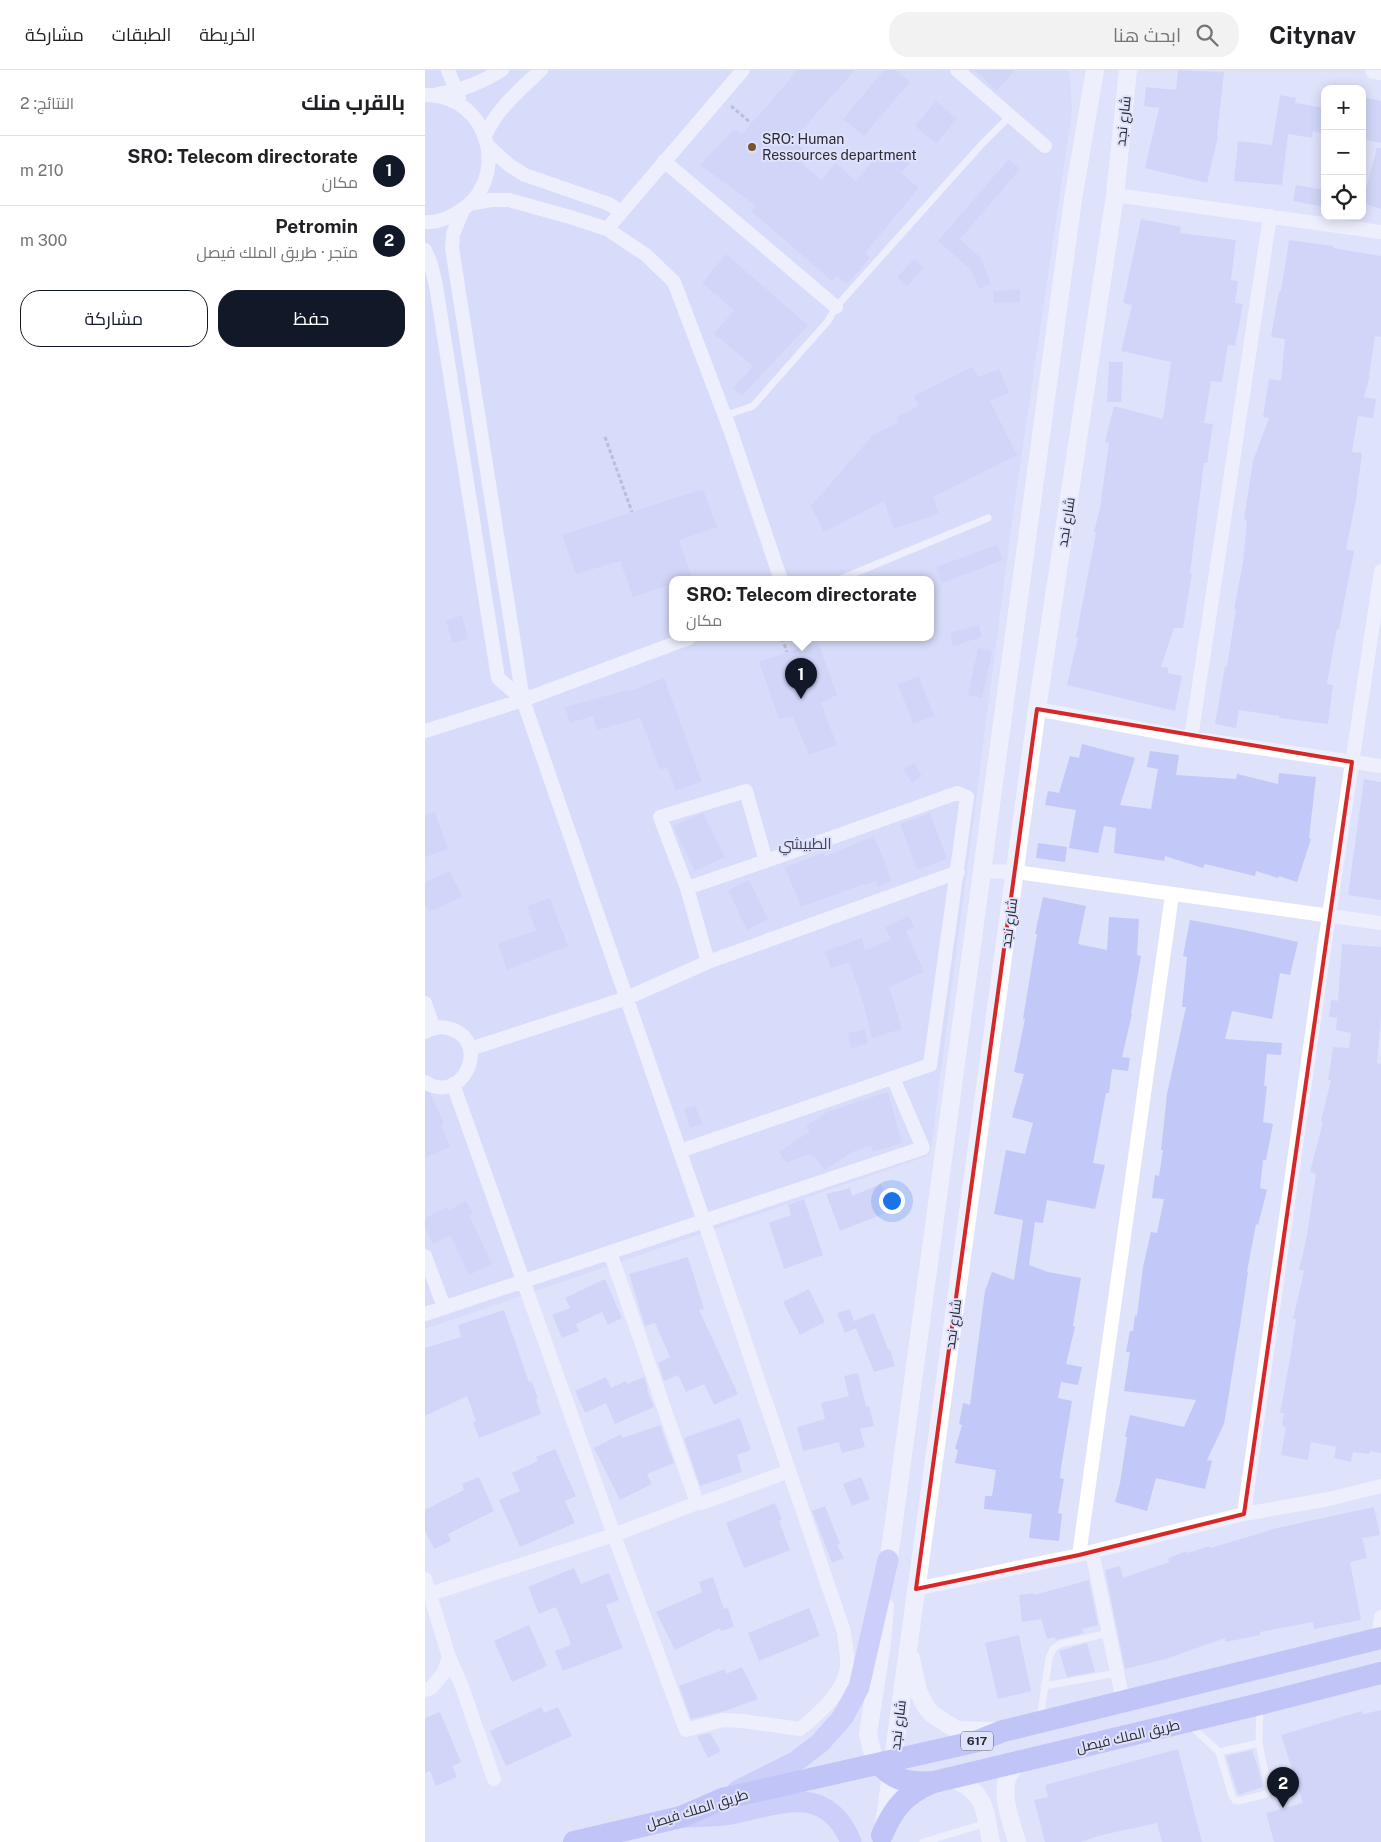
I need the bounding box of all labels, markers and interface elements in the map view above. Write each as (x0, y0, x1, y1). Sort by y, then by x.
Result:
search box (889, 12, 1239, 57)
icon: search (1193, 21, 1221, 49)
text: Citynav (1269, 21, 1356, 49)
text: مشاركة (25, 24, 84, 45)
text: الطبقات (112, 24, 171, 45)
text: الخريطة (199, 24, 256, 45)
text: ابحث هنا (1113, 24, 1181, 46)
map controls (1321, 85, 1366, 220)
button: + (1321, 85, 1366, 130)
text: بالقرب منك (301, 90, 405, 115)
text: النتائج: 2 (20, 94, 74, 113)
street label: شارع نجد (1112, 95, 1135, 147)
button: − (1321, 130, 1366, 175)
place label: SRO: Human Ressources department (762, 131, 917, 163)
marker: SRO: Human Ressources department (746, 141, 758, 153)
text: SRO: Telecom directorate (127, 145, 358, 167)
text: 210 m (20, 161, 64, 180)
text: 1 (386, 161, 392, 180)
text: مكان (322, 173, 358, 192)
button: locate (1321, 175, 1366, 220)
text: Petromin (275, 215, 358, 237)
text: 300 m (20, 231, 67, 250)
text: 2 (384, 231, 394, 250)
text: متجر · طريق الملك فيصل (196, 243, 358, 262)
button: مشاركة (20, 290, 208, 347)
button: حفظ (218, 290, 405, 347)
street label: شارع نجد (1054, 496, 1079, 548)
popup (669, 576, 934, 641)
text: SRO: Telecom directorate (686, 583, 917, 605)
text: مكان (686, 611, 722, 630)
pin: 1 (785, 658, 817, 699)
district label: الطبيشي (779, 835, 831, 856)
street label: شارع نجد (998, 897, 1021, 949)
your location (879, 1188, 905, 1214)
street label: شارع نجد (942, 1298, 965, 1350)
street label: شارع نجد (887, 1699, 910, 1751)
street label: طريق الملك فيصل (1075, 1716, 1182, 1757)
road number: 617 (961, 1732, 993, 1750)
pin: 2 (1267, 1767, 1299, 1808)
street label: طريق الملك فيصل (644, 1786, 750, 1833)

